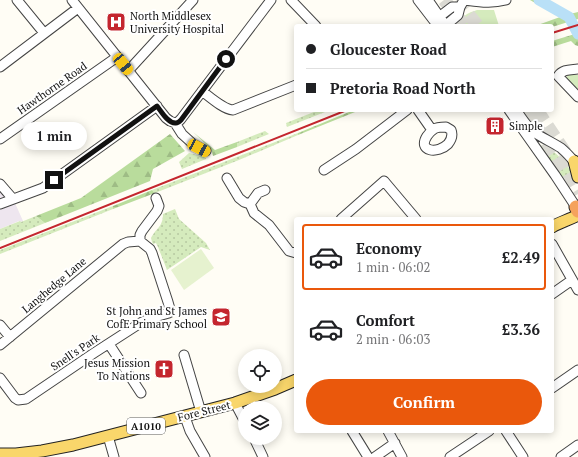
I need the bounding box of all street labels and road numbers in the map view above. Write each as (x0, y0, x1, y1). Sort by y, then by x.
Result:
street label: Hawthorne Road (15, 59, 89, 117)
street label: Langhedge Lane (19, 254, 89, 316)
street label: Snell's Park (48, 330, 102, 374)
street label: Fore Street (176, 398, 232, 424)
road number: A1010 (127, 418, 165, 434)

